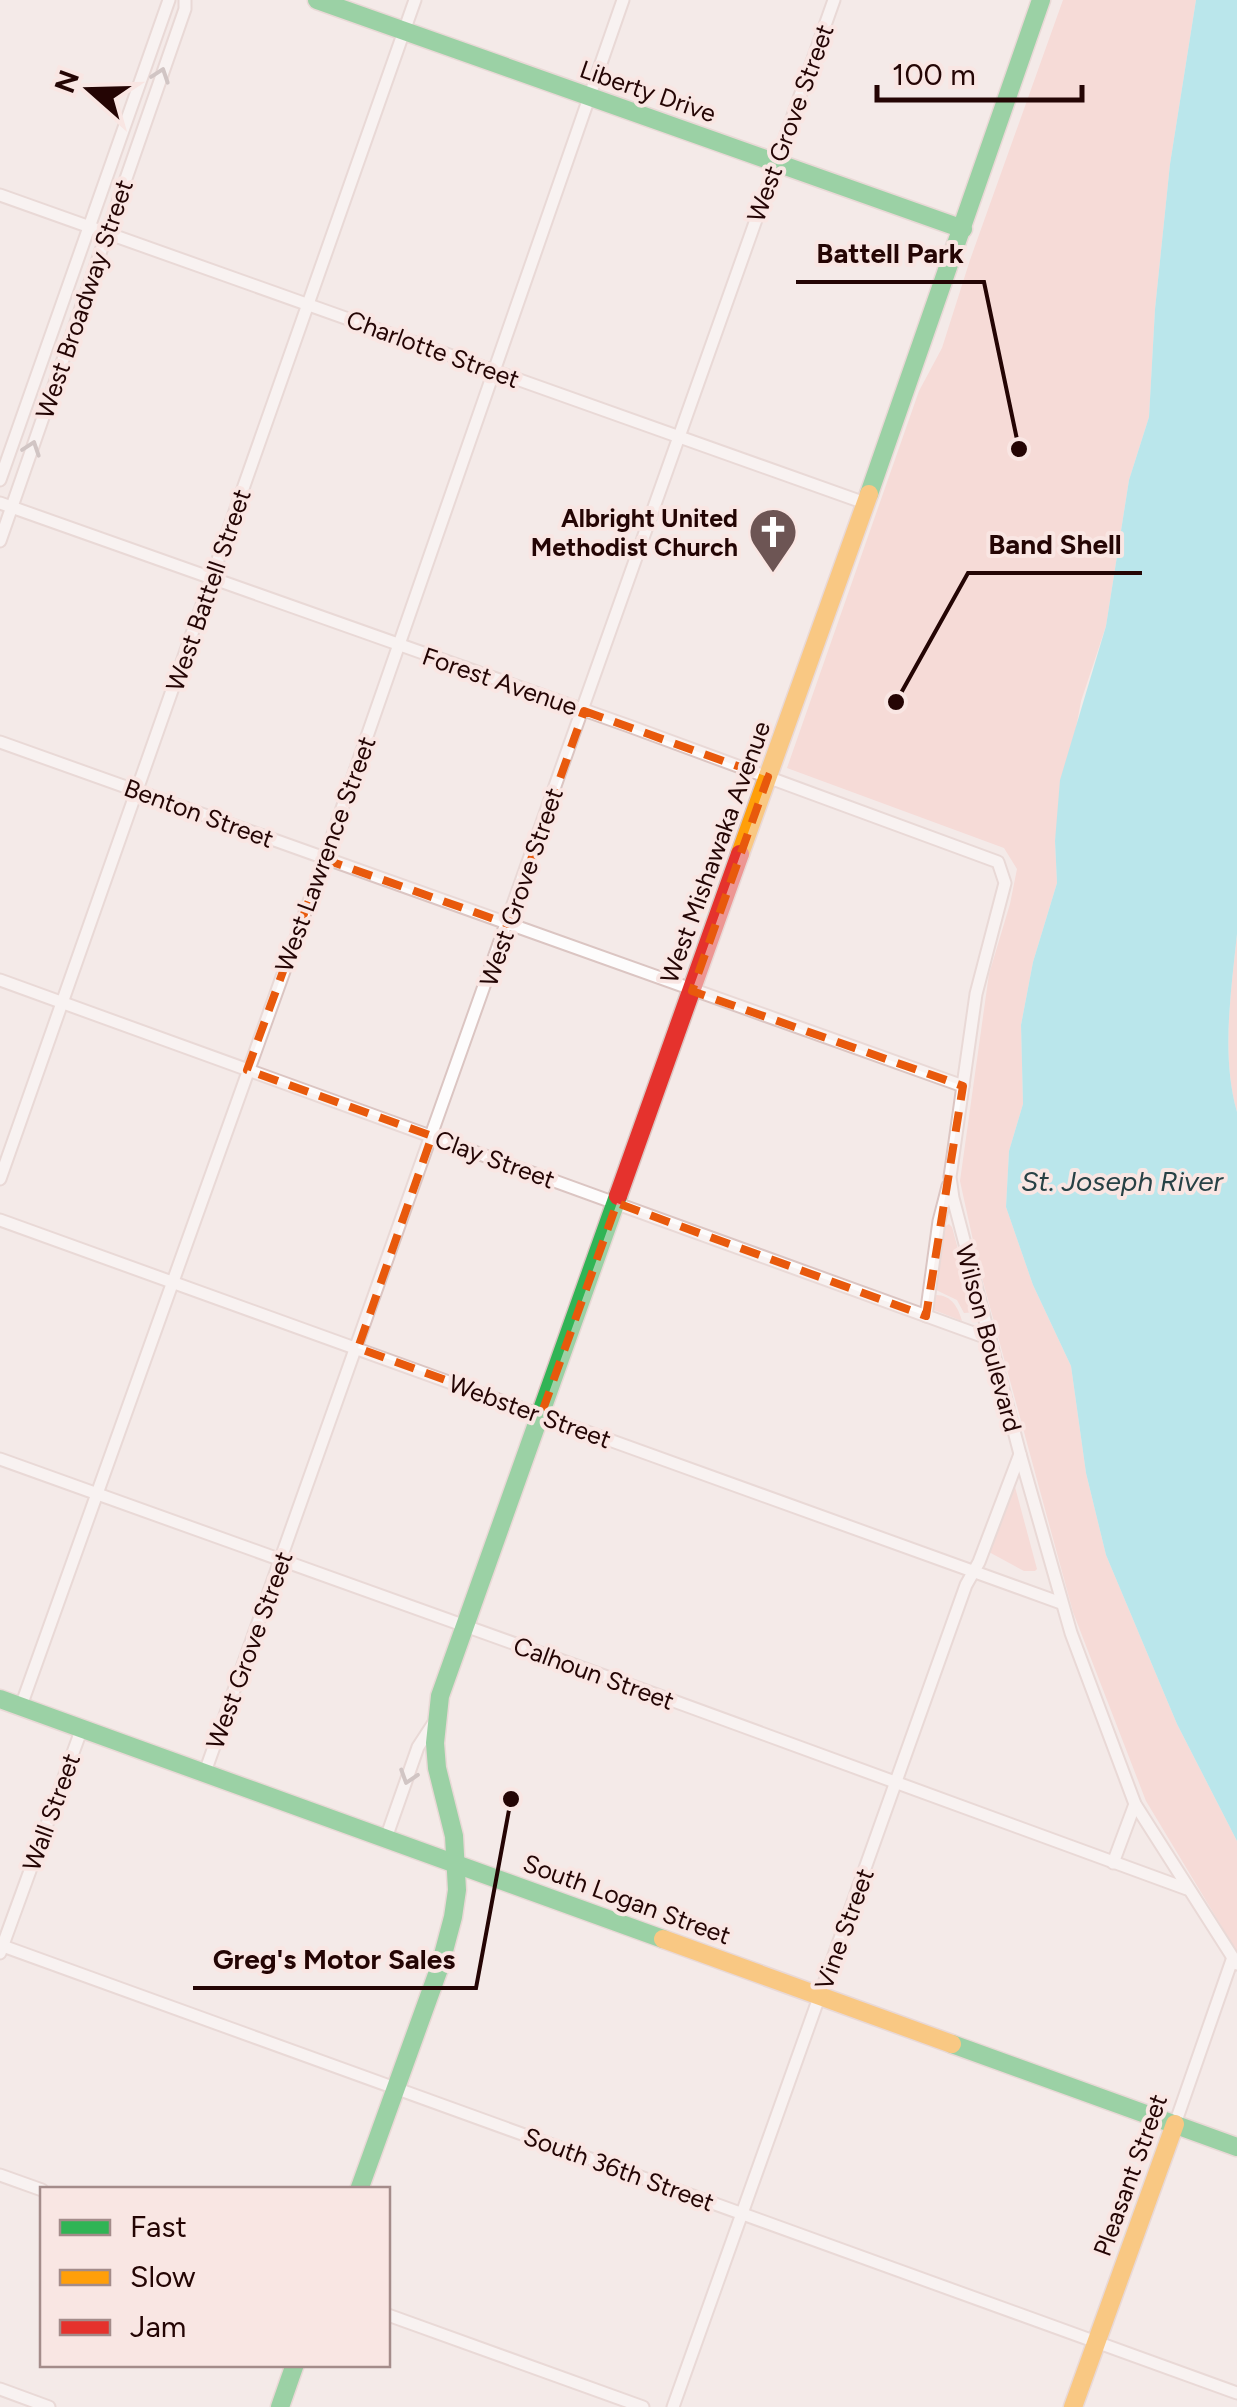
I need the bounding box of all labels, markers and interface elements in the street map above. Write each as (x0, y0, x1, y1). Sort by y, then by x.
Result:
street label: West Grove Street (740, 20, 840, 226)
north arrow (40, 40, 140, 140)
scale bar (877, 40, 1082, 102)
street label: Liberty Drive (576, 54, 720, 128)
text: 100 m (892, 56, 976, 93)
text: N (47, 65, 86, 97)
one-way arrow (150, 68, 170, 85)
street label: West Broadway Street (29, 176, 139, 422)
callout: Battell Park (796, 224, 984, 282)
text: Battell Park (816, 236, 964, 270)
street label: Charlotte Street (342, 304, 524, 394)
one-way arrow (20, 441, 41, 458)
street label: West Battell Street (159, 485, 257, 695)
place label: Albright United Methodist Church (531, 503, 738, 562)
church icon: Albright United Methodist Church (747, 506, 799, 574)
callout: Band Shell (968, 515, 1142, 573)
text: Band Shell (988, 527, 1122, 561)
street label: Forest Avenue (419, 640, 581, 722)
street label: West Mishawaka Avenue (654, 717, 776, 987)
street label: West Lawrence Street (268, 732, 382, 976)
street label: Benton Street (120, 772, 278, 854)
street label: West Grove Street (473, 784, 569, 990)
street label: Clay Street (431, 1123, 559, 1195)
water label: St. Joseph River (1021, 1164, 1225, 1198)
street label: Wilson Boulevard (950, 1241, 1028, 1435)
street label: Webster Street (445, 1368, 615, 1454)
street label: West Grove Street (199, 1547, 299, 1753)
street label: Calhoun Street (510, 1630, 678, 1716)
street label: Wall Street (16, 1749, 86, 1875)
one-way arrow (399, 1768, 419, 1785)
street label: South Logan Street (519, 1848, 735, 1950)
street label: Vine Street (808, 1864, 880, 1994)
callout: Greg's Motor Sales (193, 1930, 476, 1988)
text: Greg's Motor Sales (213, 1942, 455, 1976)
street label: Pleasant Street (1087, 2090, 1173, 2260)
street label: South 36th Street (520, 2121, 718, 2217)
legend (40, 2187, 390, 2367)
text: Fast (130, 2208, 187, 2245)
text: Slow (130, 2258, 196, 2295)
text: Jam (130, 2308, 186, 2345)

